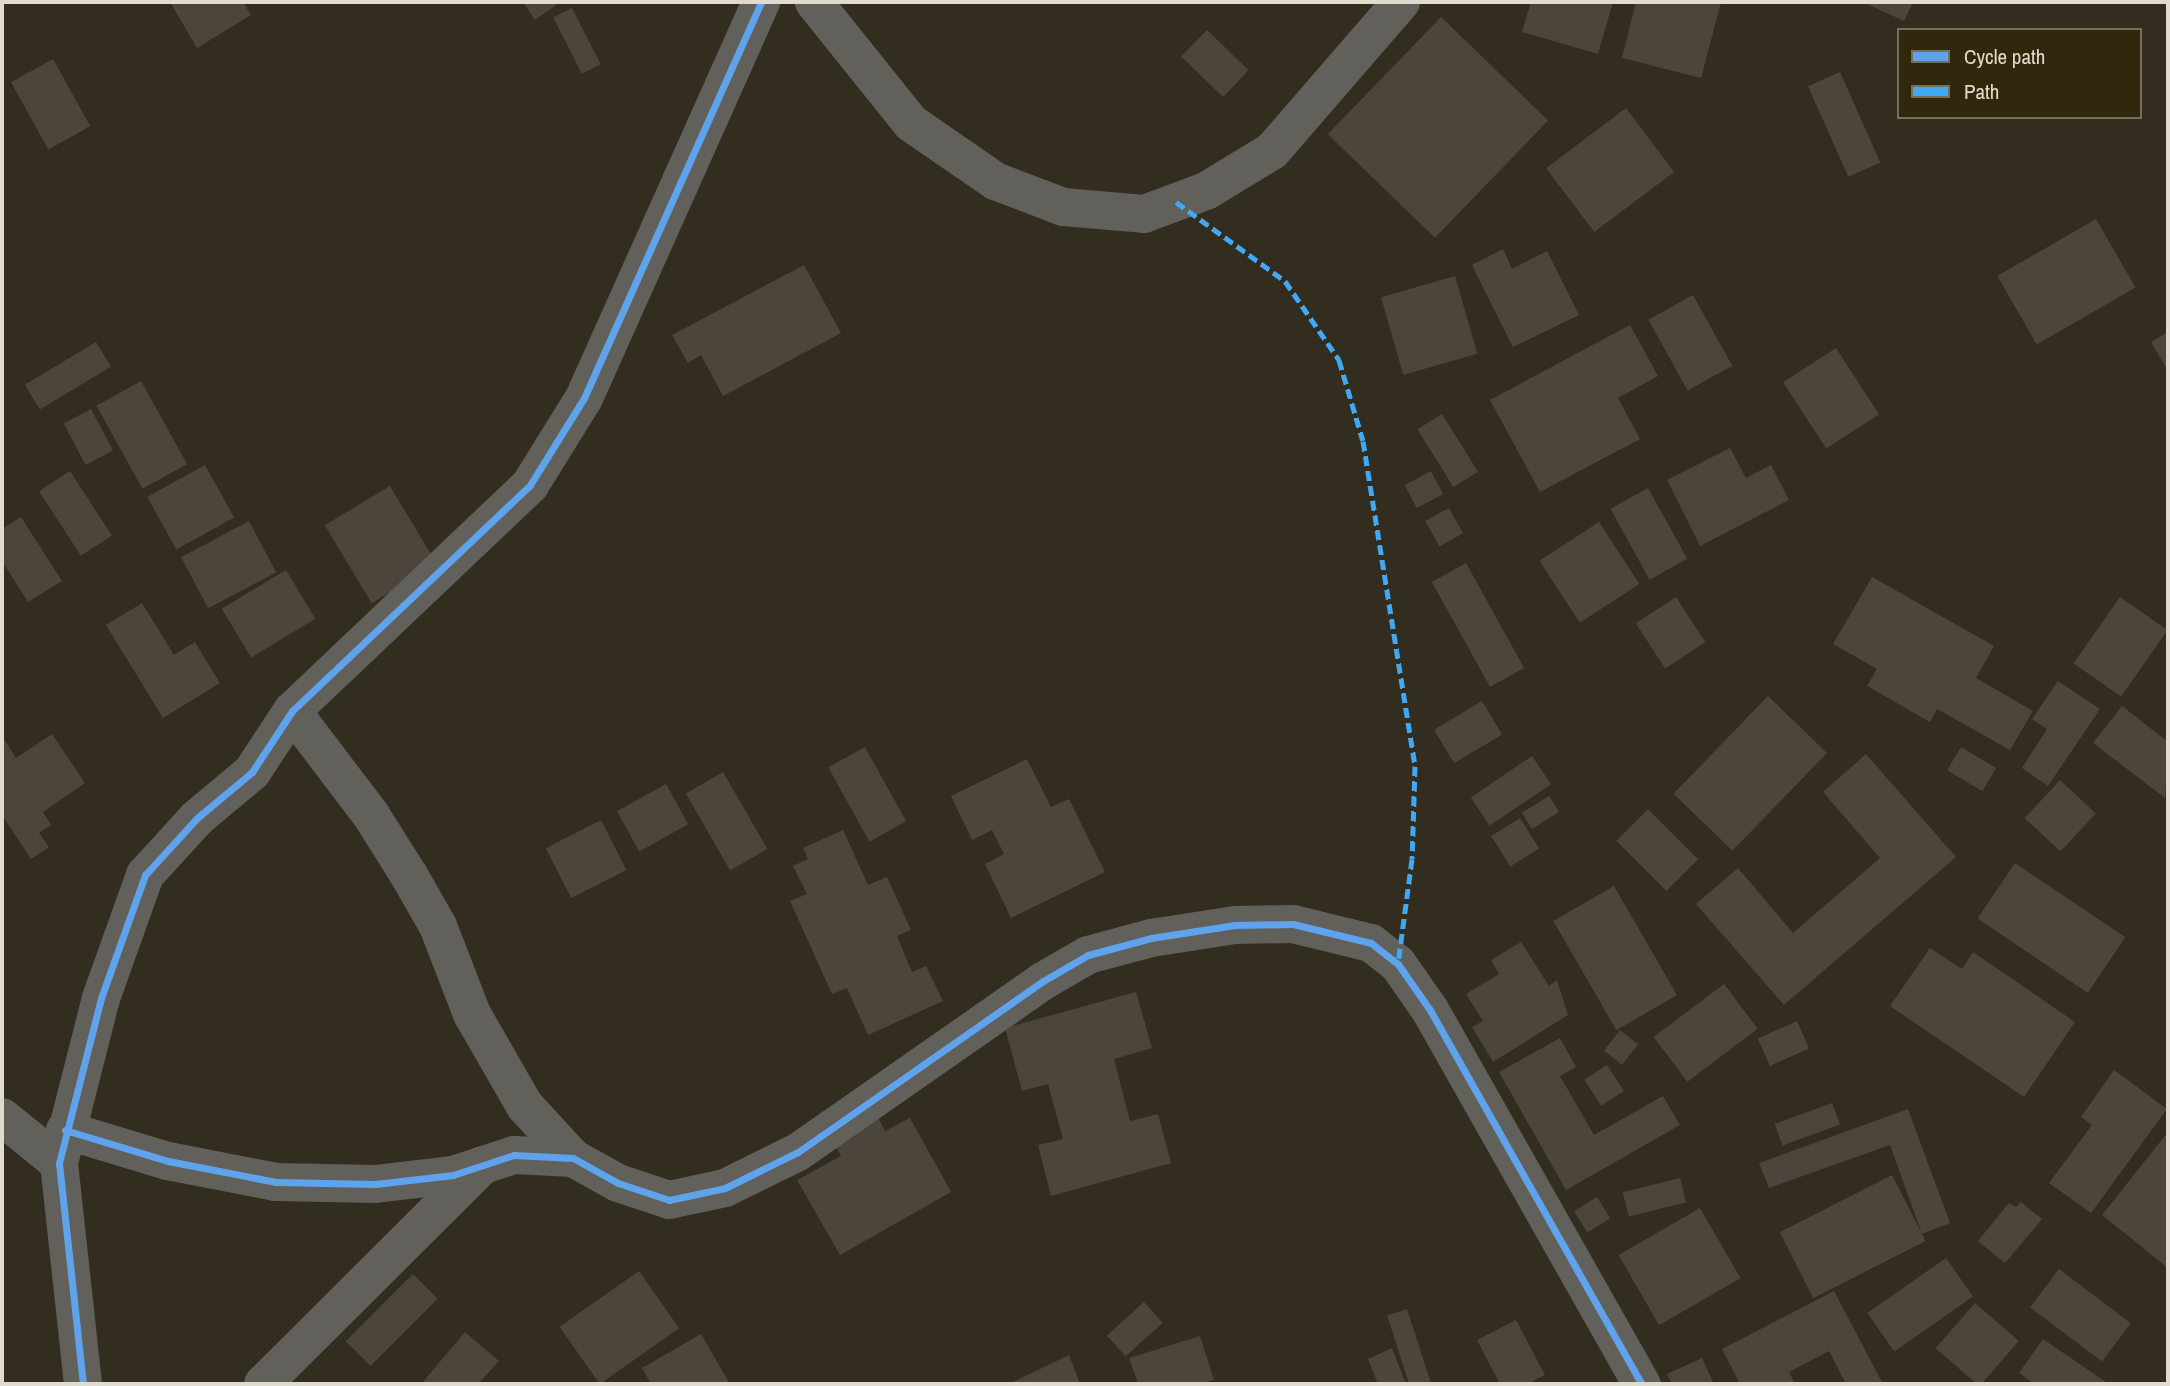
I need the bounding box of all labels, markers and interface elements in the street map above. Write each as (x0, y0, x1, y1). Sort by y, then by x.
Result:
legend (1897, 28, 2142, 119)
text: Cycle path (1964, 42, 2045, 71)
text: Path (1964, 77, 1999, 106)

